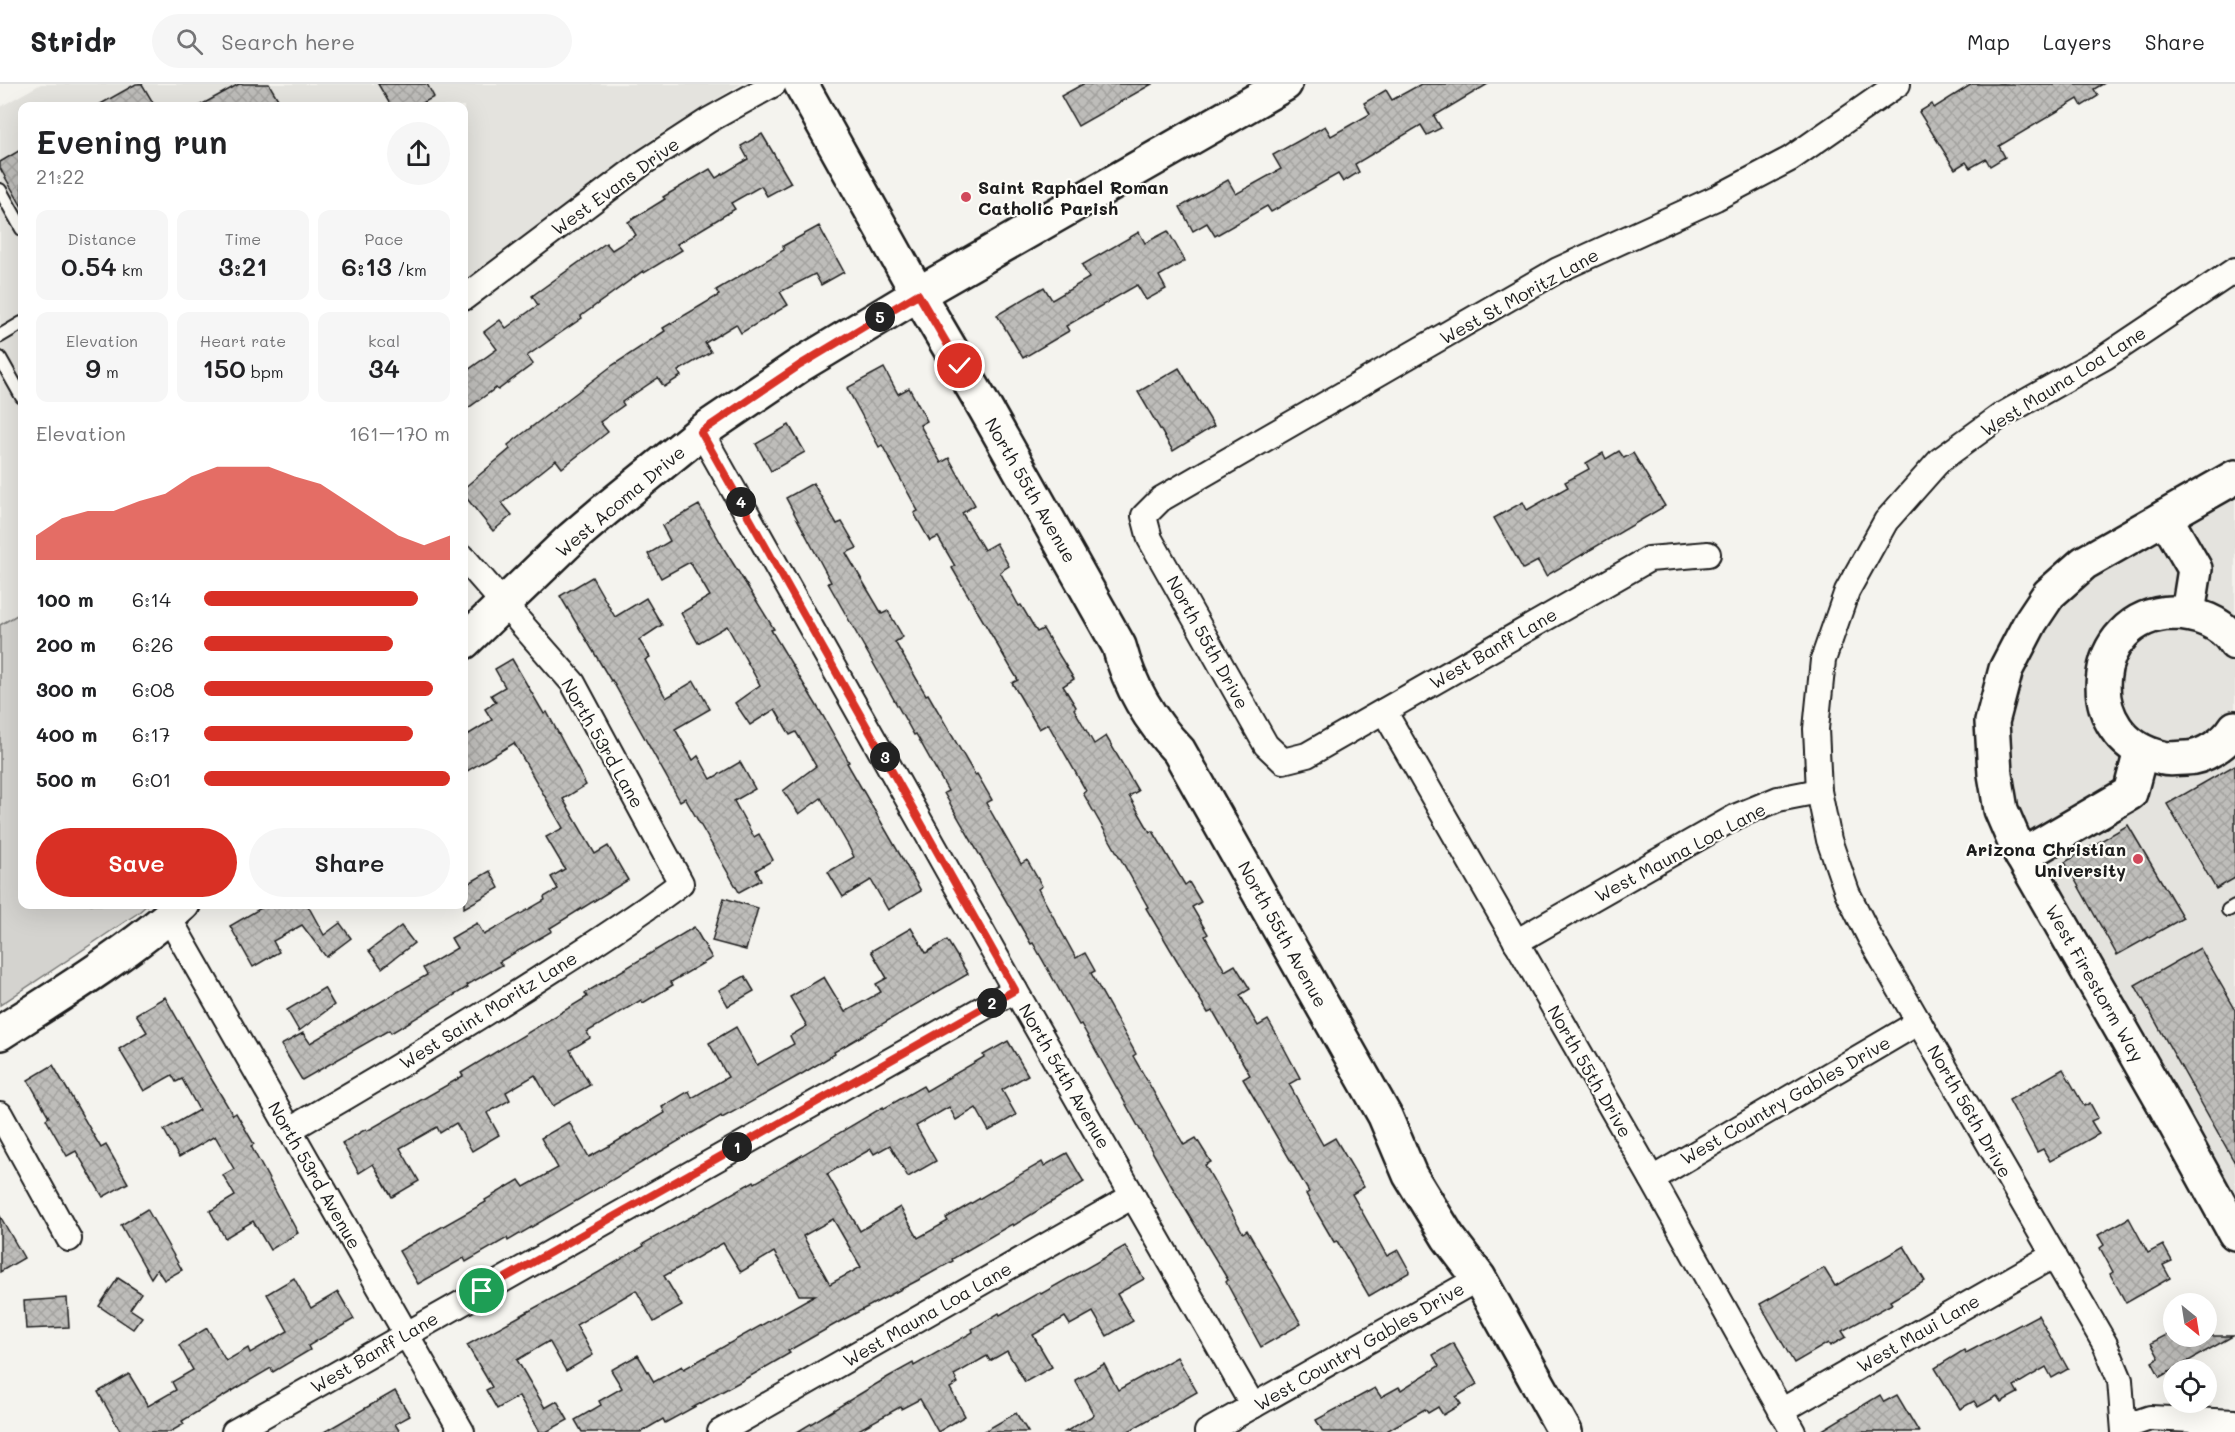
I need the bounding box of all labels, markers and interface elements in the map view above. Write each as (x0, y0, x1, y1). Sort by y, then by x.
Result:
search box (152, 14, 572, 68)
text: Stridr (30, 23, 116, 59)
icon: search (173, 25, 206, 58)
text: Search here (221, 27, 355, 56)
text: Map (1967, 28, 2010, 55)
text: Layers (2043, 28, 2112, 55)
text: Share (2145, 28, 2205, 55)
text: Evening run (36, 119, 228, 162)
button: share (387, 122, 450, 185)
street label: West Evans Drive (546, 131, 684, 241)
text: 21:22 (36, 163, 85, 189)
place label: Saint Raphael Roman Catholic Parish (978, 175, 1169, 220)
marker: Saint Raphael Roman Catholic Parish (959, 190, 973, 204)
text: Distance (68, 228, 136, 249)
text: Time (225, 228, 261, 249)
text: Pace (364, 228, 404, 249)
street label: West St Moritz Lane (1435, 242, 1603, 350)
text: 0.54 (61, 249, 117, 283)
text: 3:21 (218, 249, 268, 283)
text: 6:13 (341, 249, 392, 283)
text: km (117, 259, 143, 280)
text: /km (392, 259, 427, 280)
pin: 5 (865, 302, 895, 332)
text: 5 (875, 306, 885, 327)
street label: West Mauna Loa Lane (1976, 320, 2150, 442)
text: Elevation (66, 330, 138, 351)
text: Heart rate (200, 330, 286, 351)
text: kcal (368, 330, 400, 351)
pin (934, 340, 985, 391)
icon: check (943, 349, 976, 382)
text: 9 (85, 351, 101, 385)
text: 150 (202, 351, 246, 385)
text: 34 (368, 351, 400, 385)
text: m (101, 361, 119, 382)
text: bpm (246, 361, 284, 382)
street label: North 55th Avenue (980, 413, 1082, 567)
text: Elevation (36, 420, 126, 446)
text: 161–170 m (349, 420, 450, 446)
street label: West Acoma Drive (550, 440, 690, 562)
pin: 4 (726, 487, 756, 517)
text: 4 (736, 491, 746, 512)
street label: North 55th Drive (1161, 571, 1255, 713)
text: 100 m (36, 586, 94, 612)
text: 6:14 (132, 586, 171, 612)
street label: West Banff Lane (1425, 602, 1561, 694)
text: 200 m (36, 631, 96, 657)
text: 6:26 (132, 631, 174, 657)
street label: North 53rd Lane (556, 674, 650, 812)
text: 300 m (36, 676, 97, 702)
text: 6:08 (132, 676, 175, 702)
text: 400 m (36, 721, 97, 747)
text: 6:17 (132, 721, 170, 747)
pin: 3 (870, 742, 900, 772)
text: 3 (880, 746, 890, 767)
text: 500 m (36, 766, 96, 792)
text: 6:01 (132, 766, 172, 792)
street label: West Mauna Loa Lane (1590, 797, 1770, 907)
button: Save (36, 828, 237, 897)
button: Share (249, 828, 450, 897)
place label: Arizona Christian University (1965, 837, 2126, 882)
marker: Arizona Christian University (2131, 852, 2145, 866)
street label: North 55th Avenue (1233, 856, 1333, 1012)
street label: West Firestorm Way (2040, 900, 2150, 1066)
street label: West Saint Moritz Lane (395, 946, 581, 1074)
pin: 2 (977, 988, 1007, 1018)
text: 2 (988, 992, 996, 1013)
street label: North 54th Avenue (1014, 999, 1116, 1153)
street label: North 55th Drive (1542, 1000, 1638, 1142)
street label: West Country Gables Drive (1676, 1030, 1894, 1170)
street label: North 56th Drive (1922, 1040, 2018, 1182)
street label: North 53rd Avenue (263, 1097, 367, 1253)
pin: 1 (722, 1132, 752, 1162)
text: 1 (733, 1136, 741, 1157)
street label: West Mauna Loa Lane (838, 1256, 1016, 1372)
pin (456, 1265, 507, 1316)
icon: arrive (465, 1274, 498, 1307)
street label: West Country Gables Drive (1250, 1276, 1468, 1416)
street label: West Maui Lane (1852, 1288, 1984, 1378)
north arrow (2163, 1293, 2217, 1347)
map controls (2163, 1293, 2217, 1413)
street label: West Banff Lane (306, 1306, 442, 1398)
button: locate (2163, 1359, 2217, 1413)

